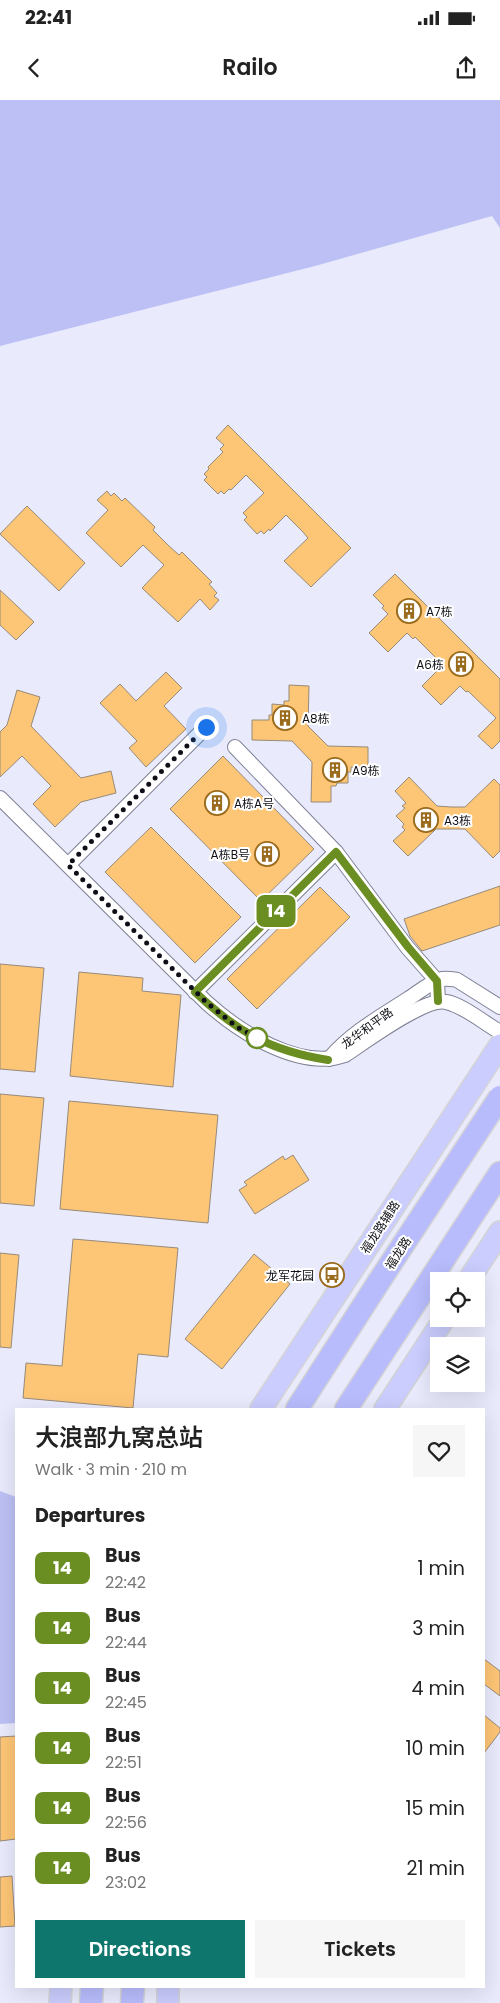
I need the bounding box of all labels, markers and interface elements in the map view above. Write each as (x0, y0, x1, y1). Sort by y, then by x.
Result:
text: 22:41 (25, 4, 72, 31)
text: Railo (222, 52, 278, 83)
icon: back (20, 54, 48, 82)
icon: share (452, 54, 480, 82)
building icon: A7栋 (396, 598, 422, 624)
place label: A7栋 (426, 603, 453, 620)
building icon: A6栋 (448, 651, 474, 677)
place label: A6栋 (416, 656, 444, 673)
building icon: A8栋 (272, 705, 298, 731)
place label: A8栋 (302, 710, 330, 727)
your location (194, 715, 219, 740)
building icon: A9栋 (322, 757, 348, 783)
place label: A9栋 (352, 762, 380, 779)
building icon: A栋A号 (204, 790, 230, 816)
place label: A栋A号 (234, 795, 274, 812)
building icon: A3栋 (413, 807, 439, 833)
place label: A3栋 (444, 812, 471, 829)
building icon: A栋B号 (254, 841, 280, 867)
place label: A栋B号 (211, 846, 250, 863)
line badge: 14 (254, 895, 298, 927)
text: 14 (267, 898, 285, 923)
street label: 龙华和平路 (338, 1003, 396, 1053)
unlabelled marker (246, 1027, 268, 1049)
street label: 福龙路辅路 (358, 1198, 402, 1256)
street label: 福龙路 (382, 1234, 414, 1272)
bus stop icon: 龙军花园 (319, 1262, 345, 1288)
place label: 龙军花园 (266, 1267, 314, 1284)
map controls (430, 1272, 485, 1392)
button: locate (430, 1272, 485, 1327)
button: layers (430, 1337, 485, 1392)
text: 大浪部九窝总站 (35, 1421, 203, 1454)
button: heart (413, 1425, 465, 1477)
text: Walk · 3 min · 210 m (35, 1458, 187, 1481)
text: Departures (35, 1502, 145, 1529)
text: Bus (105, 1542, 141, 1569)
text: 14 (53, 1555, 72, 1580)
text: 1 min (417, 1555, 465, 1582)
text: 22:42 (105, 1571, 146, 1594)
text: Bus (105, 1602, 141, 1629)
text: 14 (53, 1615, 72, 1640)
text: 3 min (412, 1615, 465, 1642)
text: 22:44 (105, 1631, 147, 1654)
text: Bus (105, 1662, 141, 1689)
text: 14 (53, 1675, 72, 1700)
text: 4 min (412, 1675, 465, 1702)
text: 22:45 (105, 1691, 147, 1714)
text: Bus (105, 1722, 141, 1749)
text: 14 (53, 1735, 72, 1760)
text: 10 min (406, 1735, 465, 1762)
text: 22:51 (105, 1751, 142, 1774)
text: Bus (105, 1782, 141, 1809)
text: 14 (53, 1795, 72, 1820)
text: 15 min (406, 1795, 465, 1822)
text: 22:56 (105, 1811, 147, 1834)
text: Bus (105, 1842, 141, 1869)
text: 14 (53, 1855, 72, 1880)
text: 21 min (407, 1855, 465, 1882)
text: 23:02 (105, 1871, 146, 1894)
button: Directions (35, 1920, 245, 1978)
button: Tickets (255, 1920, 465, 1978)

